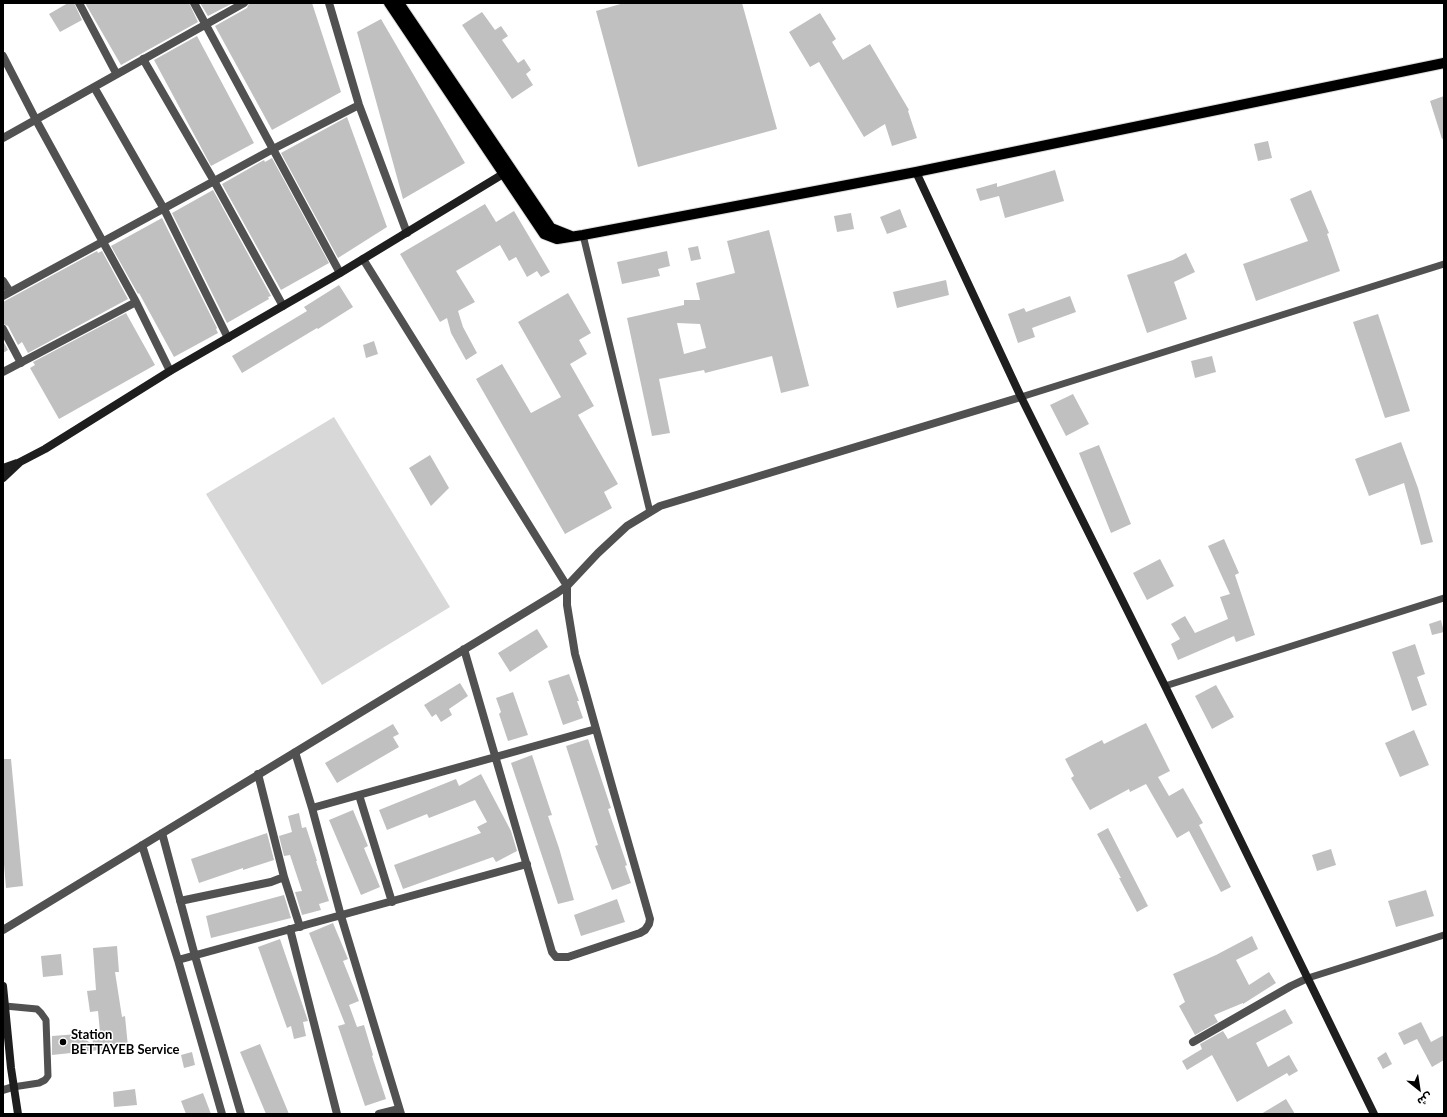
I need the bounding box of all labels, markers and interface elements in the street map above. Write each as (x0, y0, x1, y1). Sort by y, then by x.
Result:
place label: Station BETTAYEB Service (71, 1027, 180, 1058)
marker: Station BETTAYEB Service (58, 1037, 68, 1047)
north arrow (1399, 1069, 1439, 1109)
text: ش (1415, 1090, 1435, 1109)

